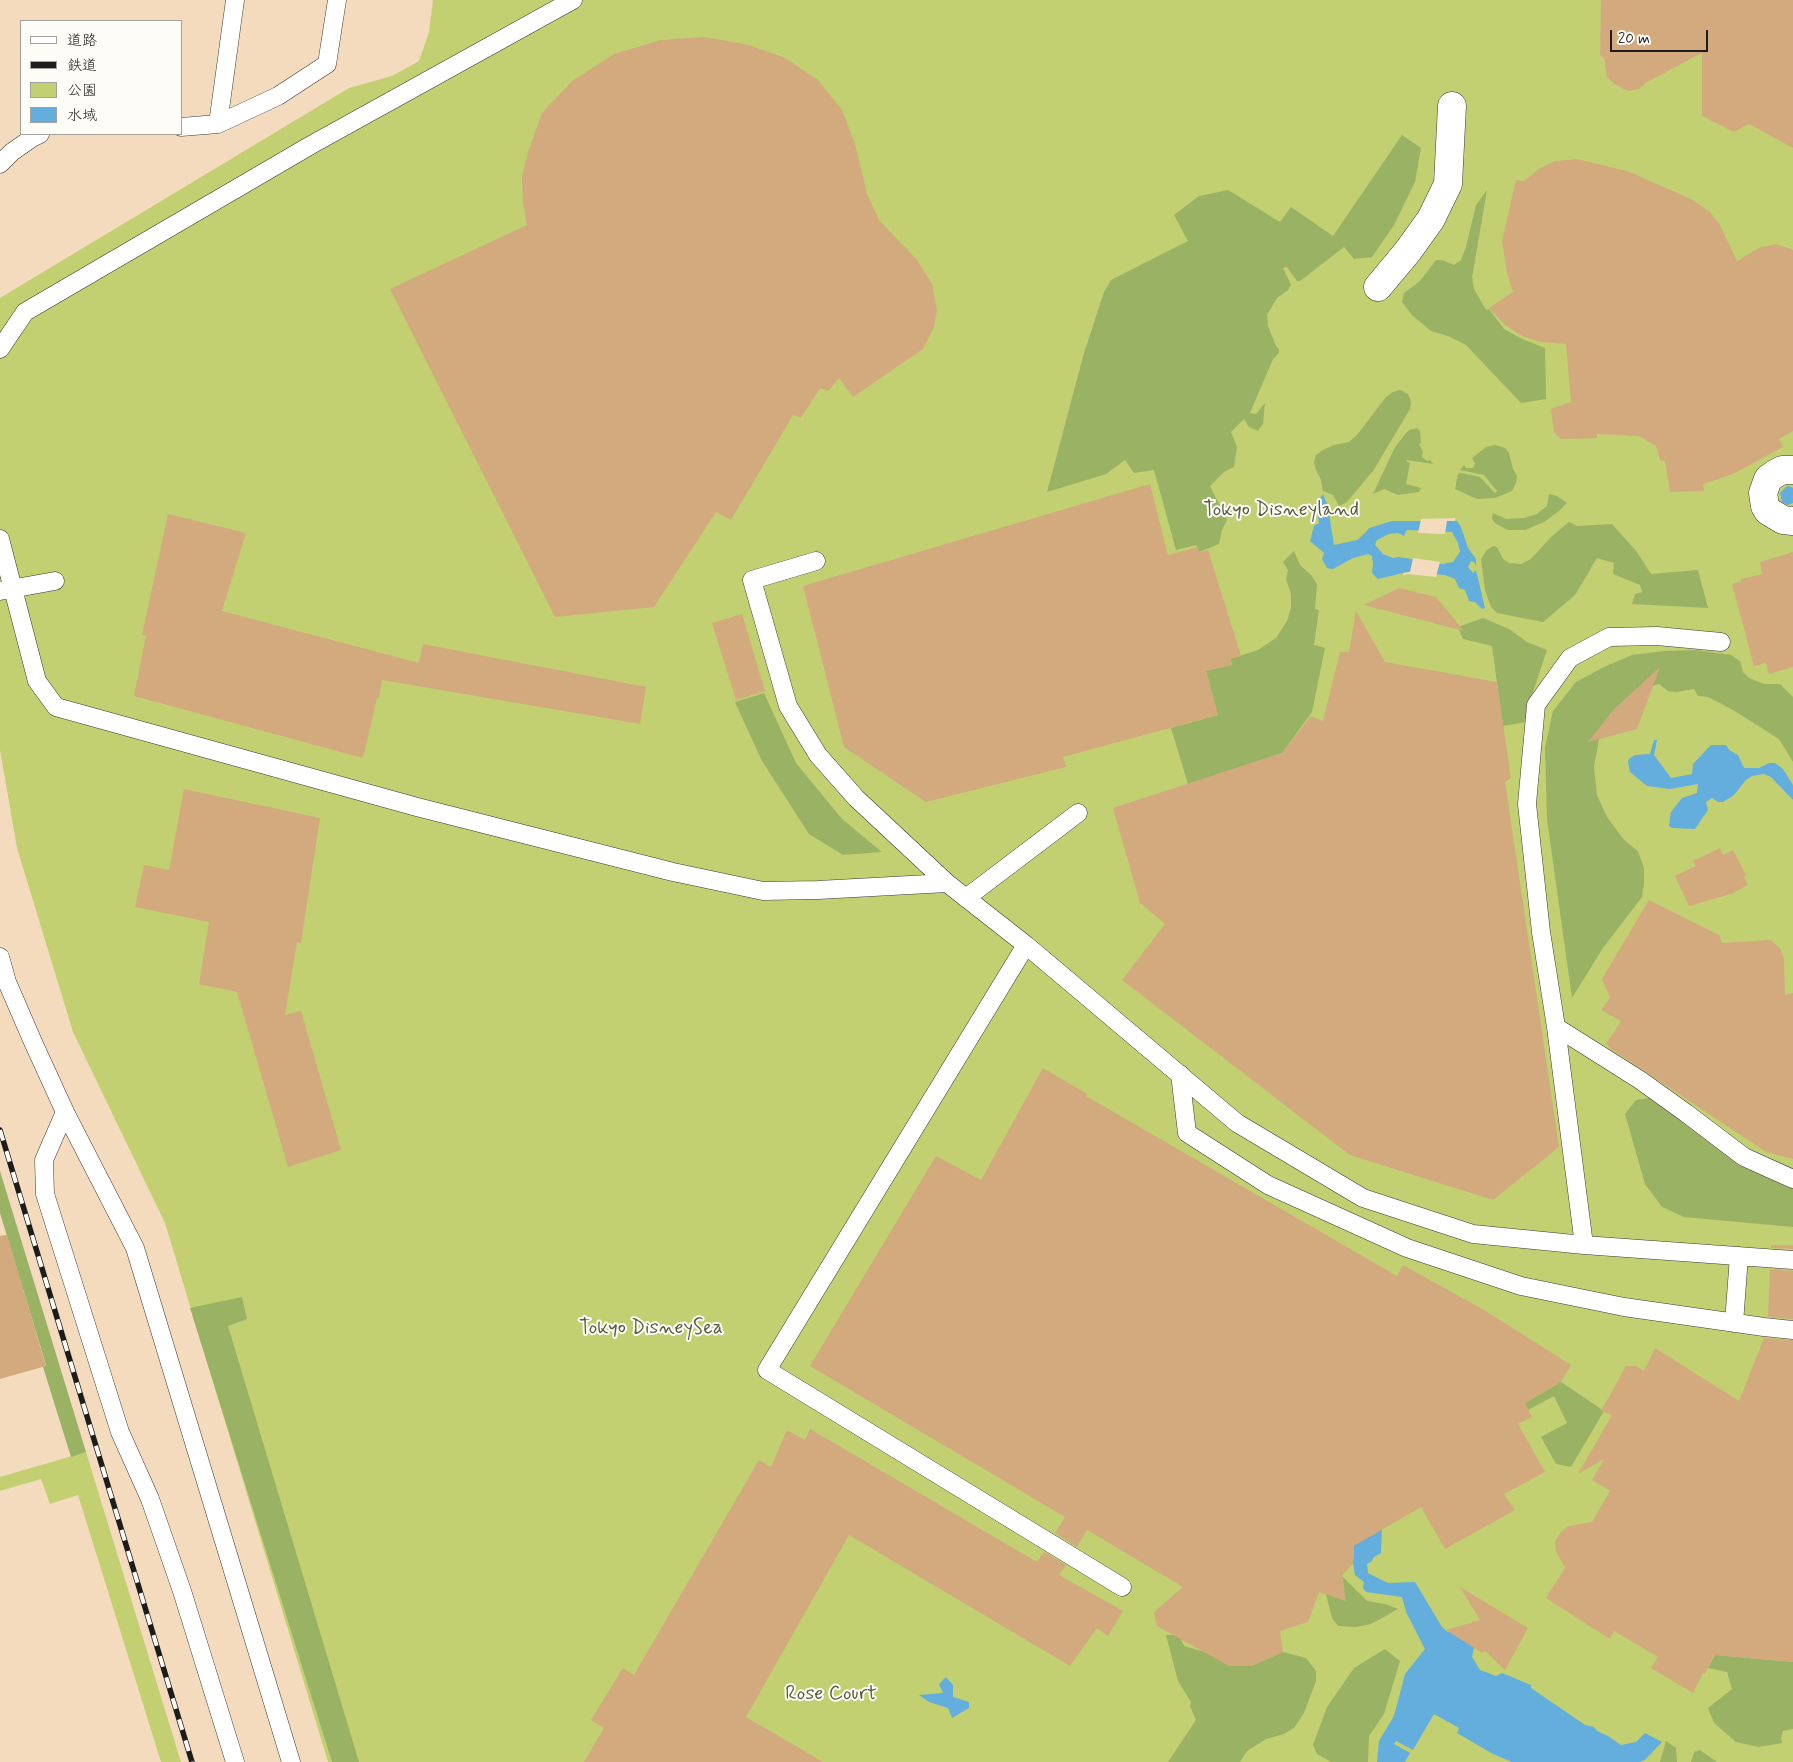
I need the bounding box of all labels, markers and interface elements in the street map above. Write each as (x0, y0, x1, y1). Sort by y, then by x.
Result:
legend (20, 20, 182, 135)
scale bar (1613, 20, 1710, 52)
text: 20 m (1618, 29, 1650, 49)
text: 道路 (67, 31, 97, 51)
text: 鉄道 (67, 56, 97, 76)
text: 公園 (67, 81, 97, 101)
text: 水域 (67, 106, 97, 126)
park label: Tokyo Disneyland (1203, 499, 1359, 523)
park label: Tokyo DisneySea (579, 1317, 723, 1341)
park label: Rose Court (785, 1683, 877, 1707)

